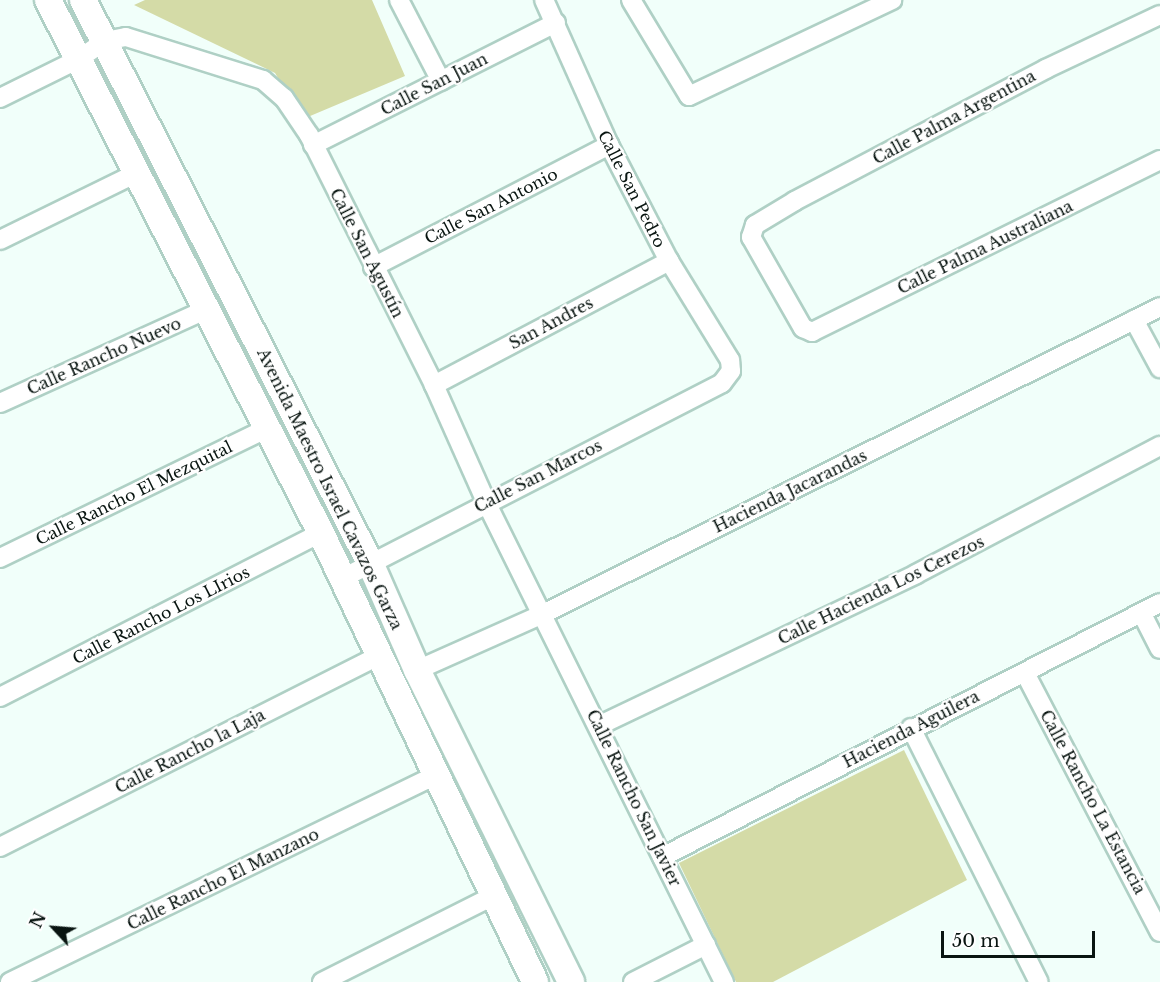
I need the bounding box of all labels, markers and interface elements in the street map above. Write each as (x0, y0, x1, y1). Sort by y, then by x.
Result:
street label: Calle San Juan (377, 49, 491, 119)
street label: Calle Palma Argentina (869, 66, 1039, 168)
street label: Calle San Pedro (594, 127, 670, 251)
street label: Calle San Antonio (421, 164, 561, 248)
street label: Calle San Agustín (326, 185, 408, 321)
street label: Calle Palma Australiana (894, 196, 1076, 298)
street label: San Andres (505, 293, 597, 353)
street label: Calle Rancho Nuevo (24, 313, 184, 399)
street label: Avenida Maestro Israel Cavazos Garza (253, 345, 407, 633)
street label: Calle San Marcos (471, 436, 605, 516)
street label: Calle Rancho El Mezquital (33, 437, 235, 549)
street label: Hacienda Jacarandas (710, 445, 870, 537)
street label: Calle Hacienda Los Cerezos (775, 532, 987, 648)
street label: Calle Rancho Los LIrios (69, 562, 253, 668)
street label: Hacienda Aguilera (839, 686, 983, 772)
street label: Calle Rancho la Laja (112, 705, 268, 797)
street label: Calle Rancho San Javier (583, 707, 685, 889)
street label: Calle Rancho La Estancia (1036, 707, 1150, 897)
street label: Calle Rancho El Manzano (124, 824, 322, 934)
north arrow (24, 898, 84, 958)
text: N (26, 909, 50, 931)
scale bar (944, 919, 1098, 957)
text: 50 m (952, 930, 1000, 952)

